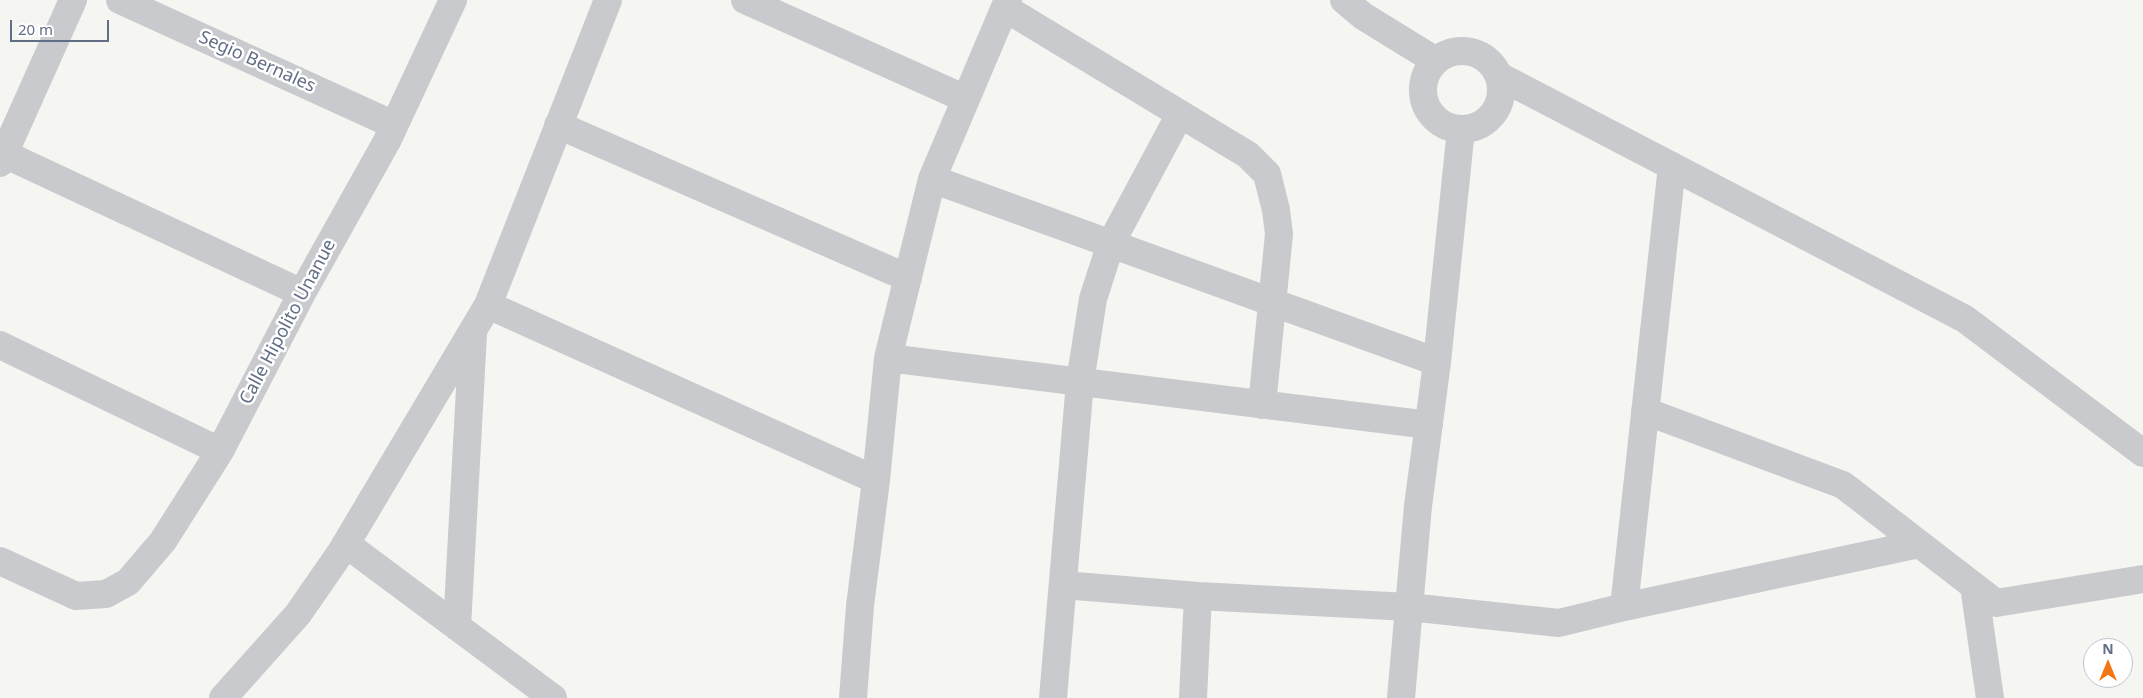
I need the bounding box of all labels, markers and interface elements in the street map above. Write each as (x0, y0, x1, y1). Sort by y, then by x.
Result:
scale bar (12, 10, 111, 42)
text: 20 m (18, 19, 53, 39)
street label: Segio Bernales (195, 27, 319, 97)
street label: Calle Hipolito Unanue (235, 236, 341, 408)
north arrow (2083, 638, 2133, 688)
text: N (2102, 639, 2114, 658)

